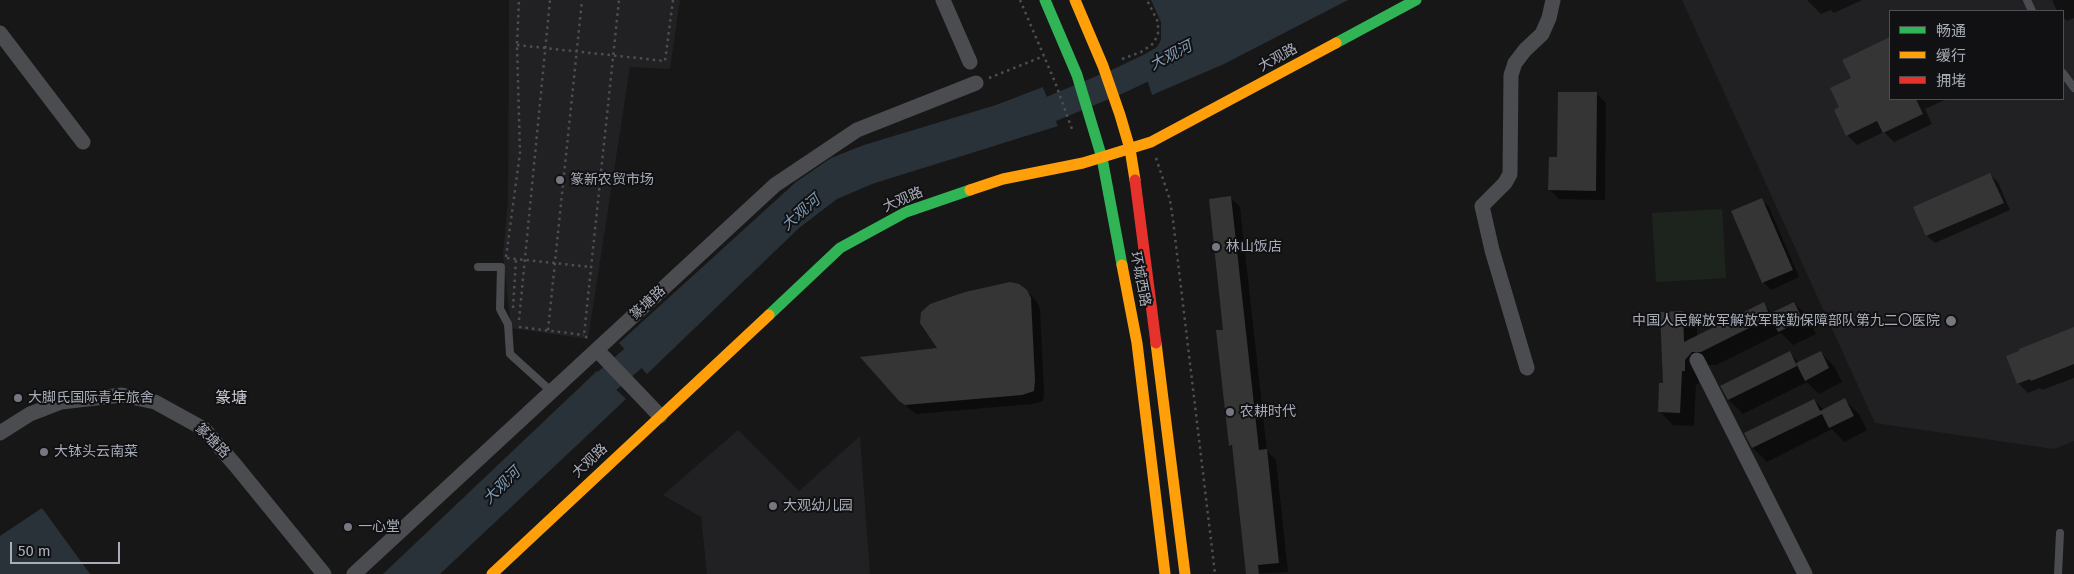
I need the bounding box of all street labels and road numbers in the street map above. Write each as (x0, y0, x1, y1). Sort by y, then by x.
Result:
street label: 大观路 (1256, 40, 1300, 76)
street label: 大观路 (880, 184, 926, 216)
street label: 环城西路 (1126, 250, 1154, 308)
street label: 篆塘路 (627, 283, 669, 323)
street label: 篆塘路 (191, 420, 233, 462)
street label: 大观路 (569, 441, 611, 481)

